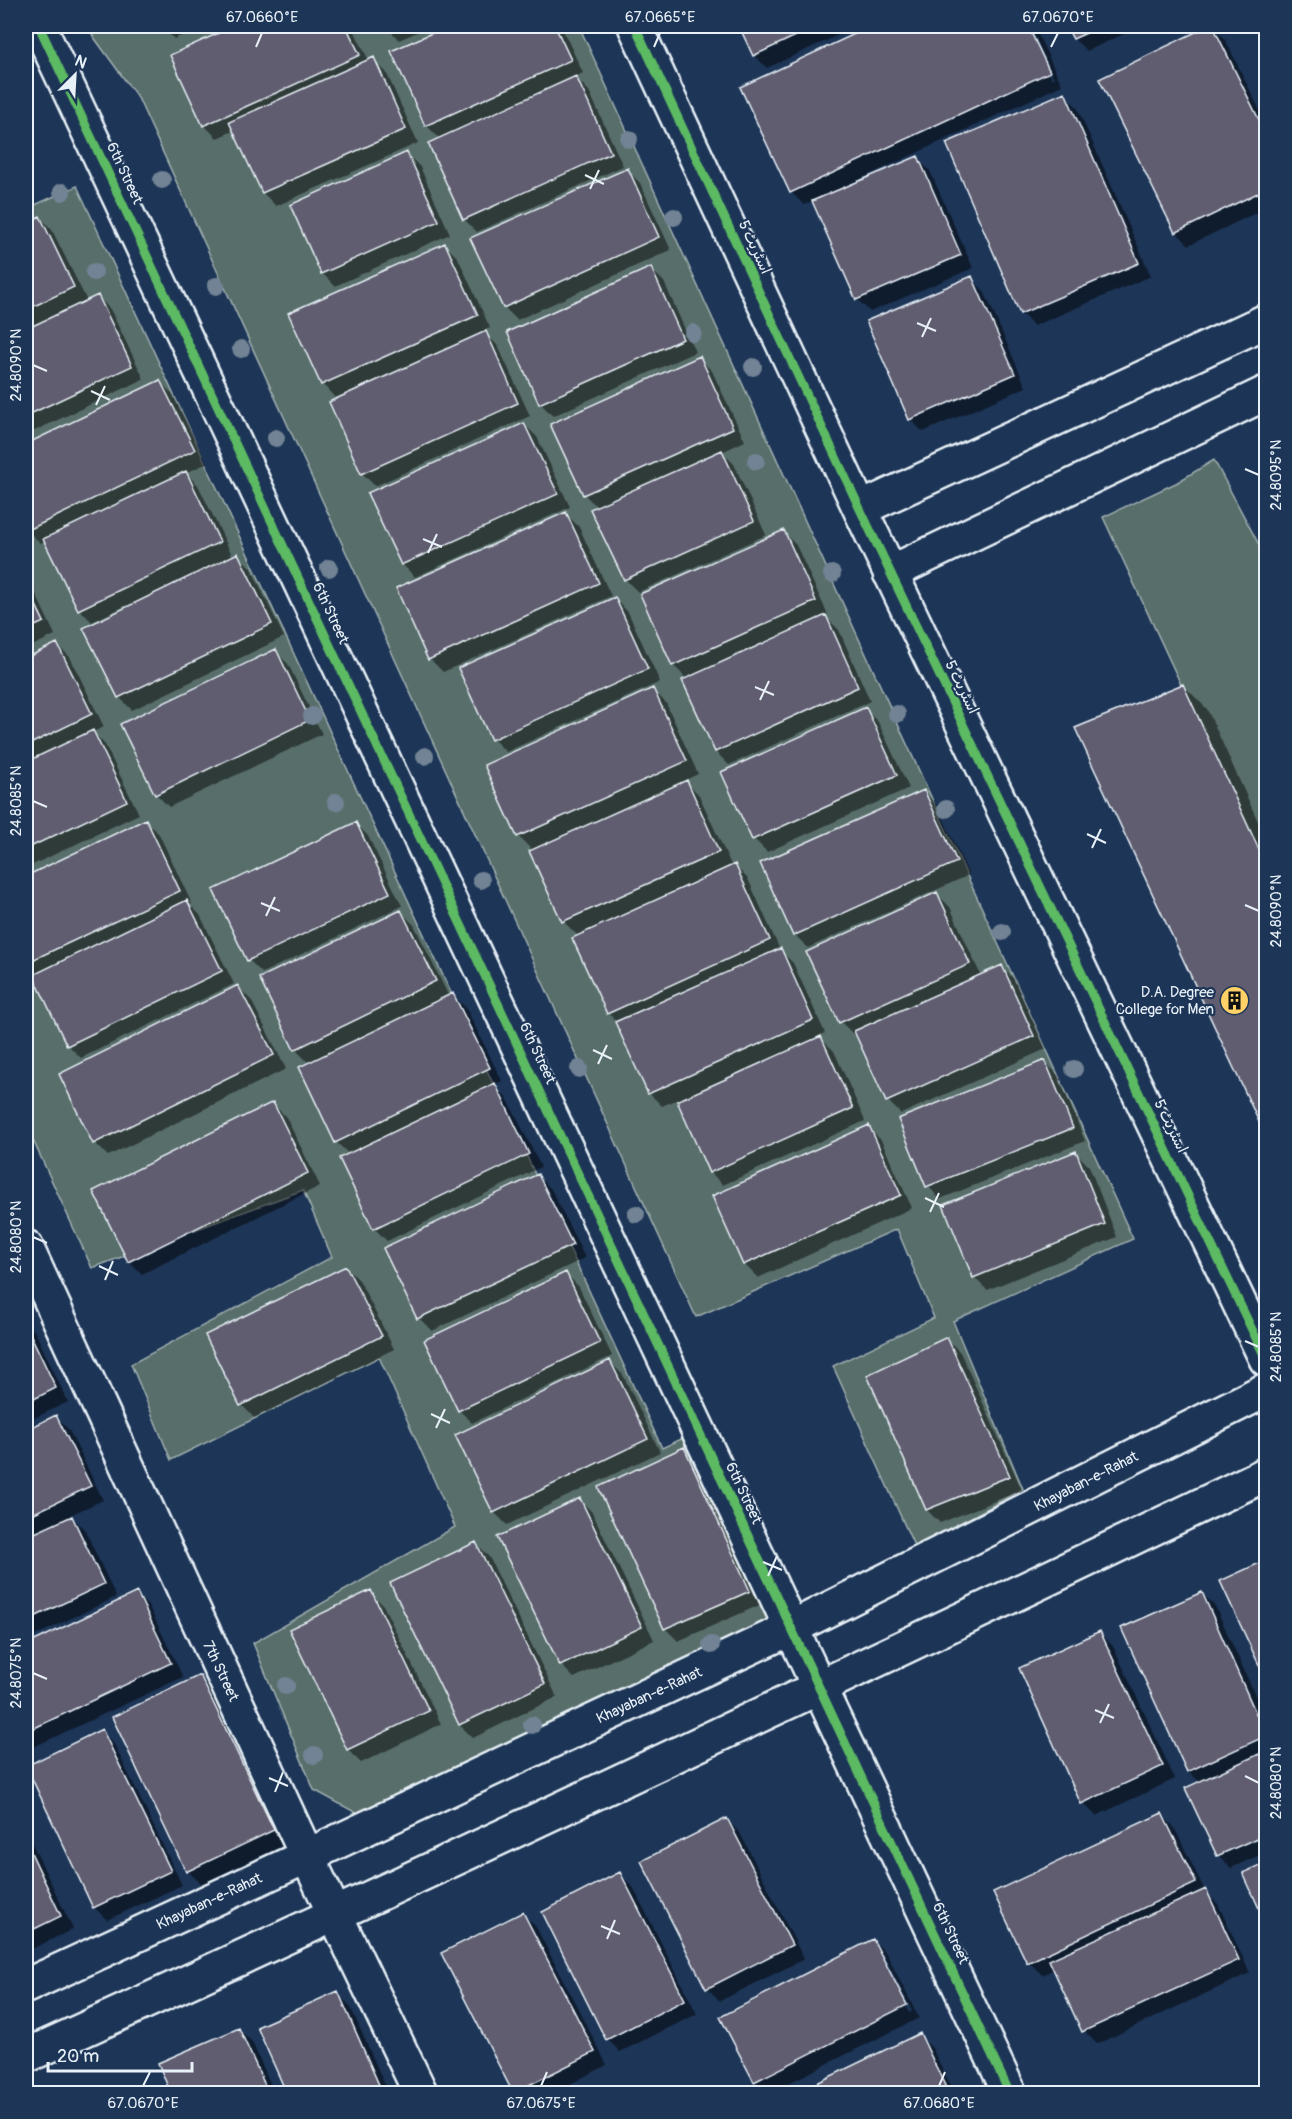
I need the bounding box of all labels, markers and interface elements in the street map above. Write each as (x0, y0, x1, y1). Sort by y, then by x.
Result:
text: 67.0660°E (226, 8, 298, 27)
text: 67.0665°E (625, 8, 695, 27)
text: 67.0670°E (1022, 8, 1094, 27)
north arrow (45, 45, 105, 105)
text: N (72, 51, 90, 74)
street label: 6th Street (102, 139, 147, 208)
street label: اسٹریٹ 5 (734, 217, 775, 277)
text: 24.8090°N (7, 329, 26, 401)
text: 24.8095°N (1267, 440, 1286, 510)
street label: 6th Street (308, 579, 353, 648)
street label: اسٹریٹ 5 (940, 657, 983, 717)
text: 24.8085°N (7, 766, 26, 836)
text: 24.8090°N (1267, 875, 1286, 947)
place label: D.A. Degree College for Men (1116, 983, 1215, 1019)
building icon: D.A. Degree College for Men (1219, 985, 1251, 1017)
street label: 6th Street (515, 1019, 560, 1088)
street label: اسٹریٹ 5 (1149, 1096, 1192, 1156)
text: 24.8080°N (7, 1201, 26, 1273)
text: 24.8085°N (1267, 1312, 1286, 1382)
street label: Khayaban-e-Rahat (1031, 1447, 1142, 1516)
street label: 6th Street (721, 1459, 766, 1528)
text: 24.8075°N (7, 1638, 26, 1708)
street label: 7th Street (198, 1638, 243, 1706)
street label: Khayaban-e-Rahat (593, 1662, 706, 1728)
text: 24.8080°N (1267, 1747, 1286, 1819)
street label: Khayaban-e-Rahat (153, 1868, 266, 1934)
street label: 6th Street (928, 1899, 973, 1968)
scale bar (48, 2035, 192, 2073)
text: 20 m (57, 2045, 99, 2068)
text: 67.0670°E (107, 2094, 179, 2113)
text: 67.0675°E (506, 2094, 576, 2113)
text: 67.0680°E (904, 2094, 975, 2113)

